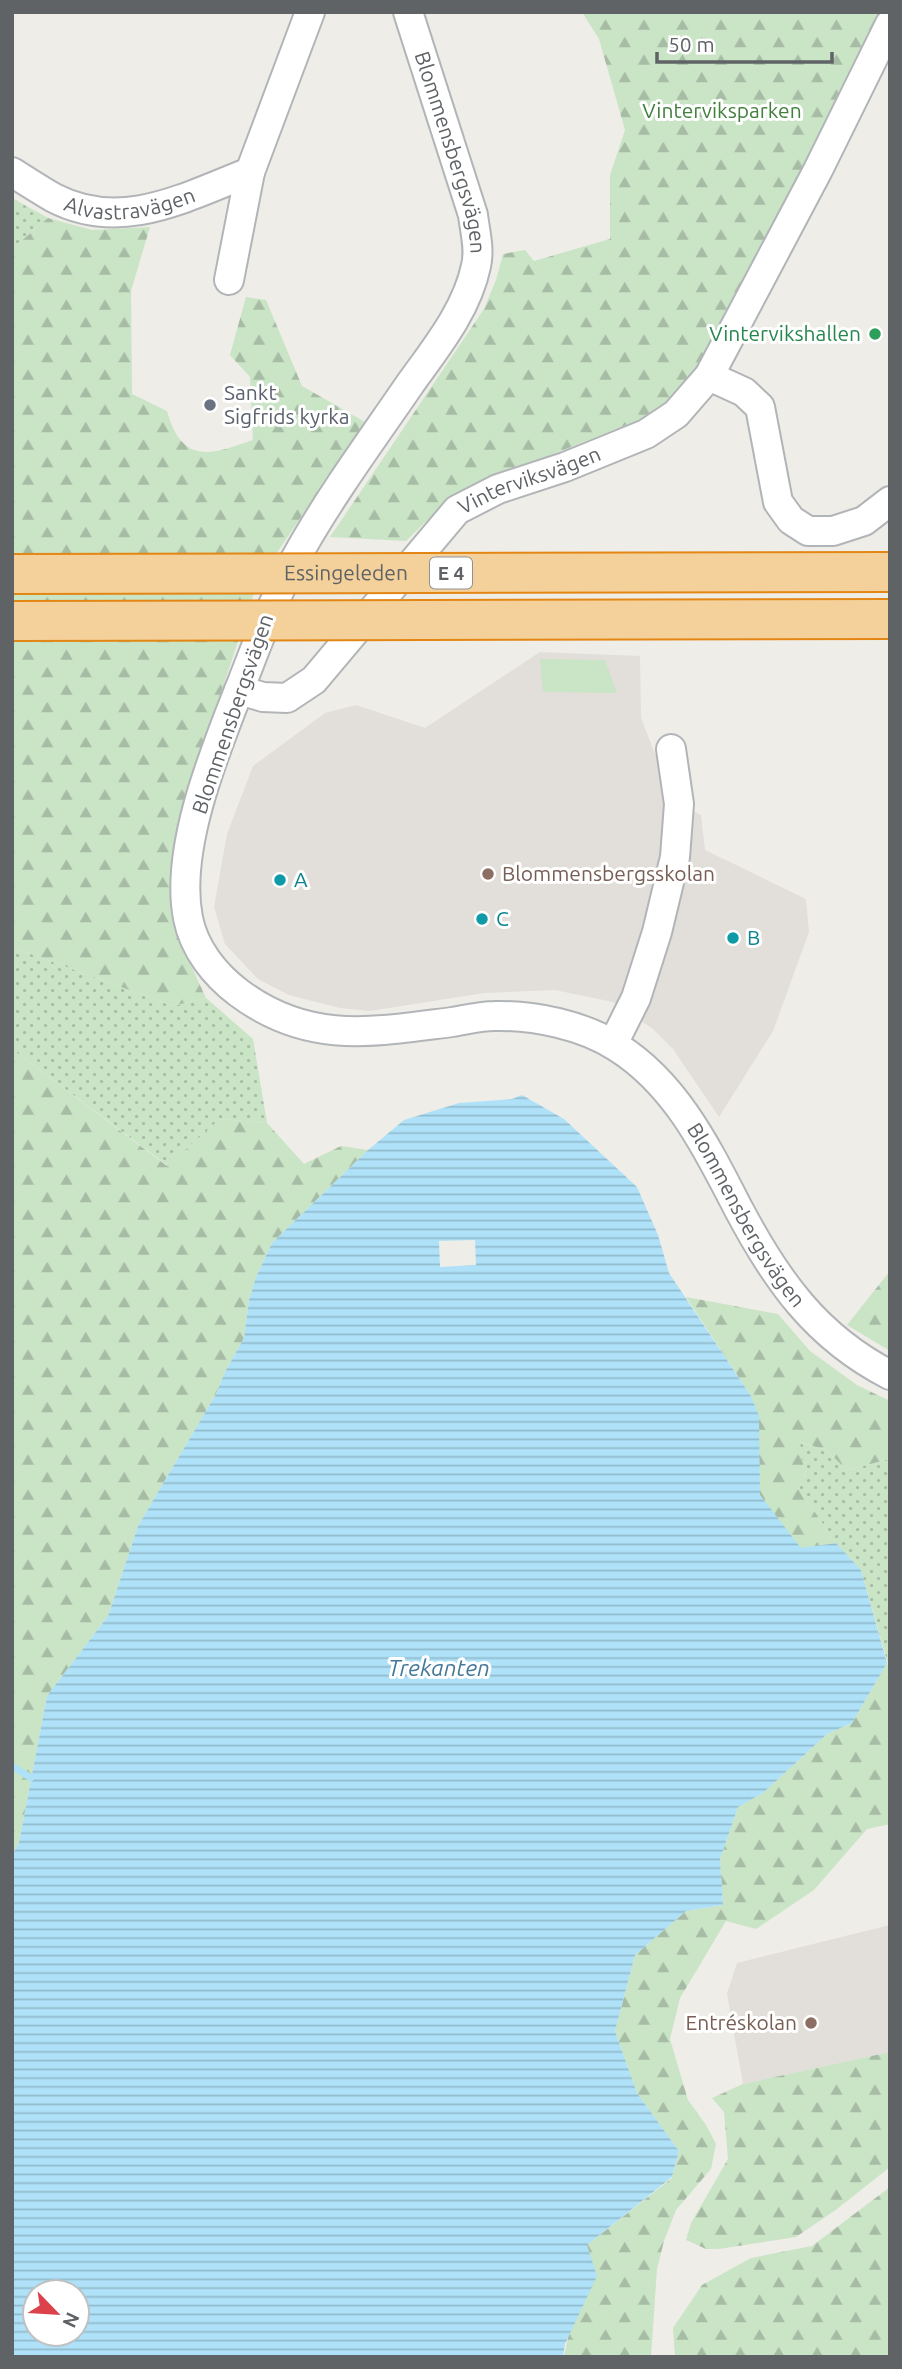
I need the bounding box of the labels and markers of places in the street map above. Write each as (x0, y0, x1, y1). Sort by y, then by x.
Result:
place label: Vintervikshallen (709, 321, 861, 345)
marker: Vintervikshallen (867, 326, 883, 342)
place label: Sankt Sigfrids kyrka (224, 380, 350, 428)
marker: Sankt Sigfrids kyrka (202, 397, 218, 413)
place label: Blommensbergsskolan (502, 861, 715, 885)
marker: Blommensbergsskolan (480, 866, 496, 882)
place label: A (294, 867, 308, 891)
marker: A (272, 872, 288, 888)
place label: C (496, 906, 509, 930)
marker: C (474, 911, 490, 927)
place label: B (747, 925, 760, 949)
marker: B (725, 930, 741, 946)
place label: Entréskolan (686, 2010, 797, 2034)
marker: Entréskolan (803, 2015, 819, 2031)

